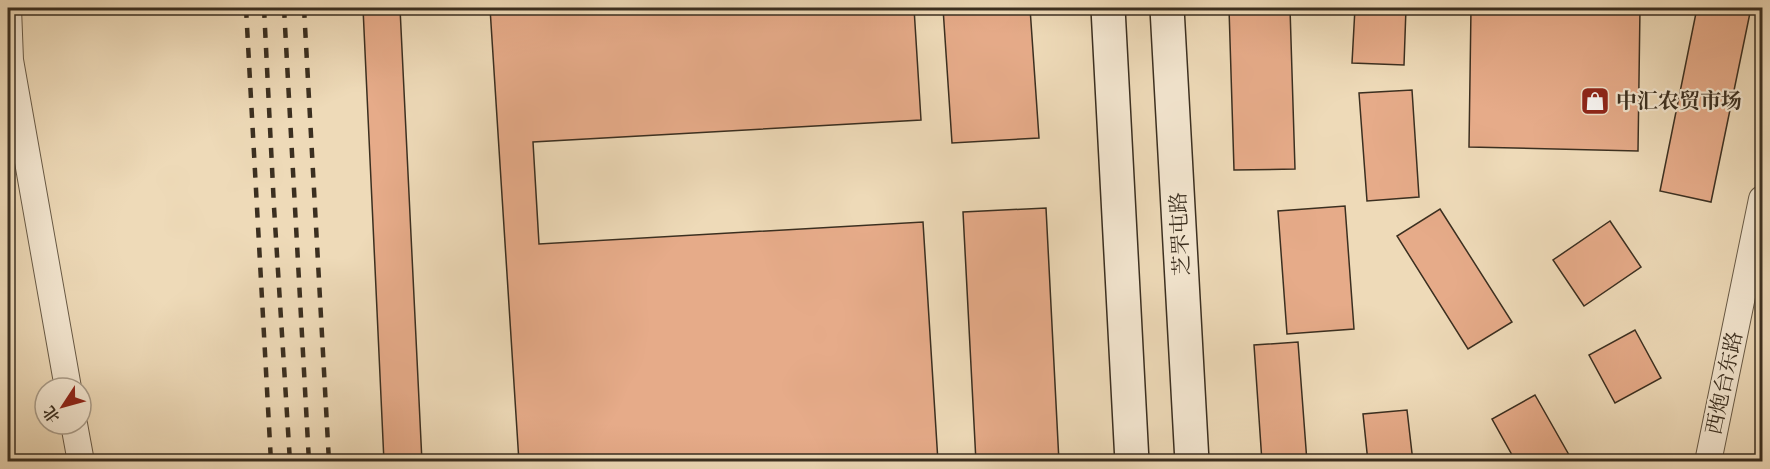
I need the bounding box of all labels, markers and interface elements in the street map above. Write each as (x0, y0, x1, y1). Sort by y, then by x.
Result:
shop icon: 中汇农贸市场 (1579, 85, 1611, 117)
place label: 中汇农贸市场 (1616, 88, 1742, 118)
street label: 芝罘屯路 (1165, 191, 1199, 277)
street label: 西炮台东路 (1700, 329, 1752, 438)
north arrow (33, 376, 93, 436)
text: 北 (39, 400, 67, 427)

